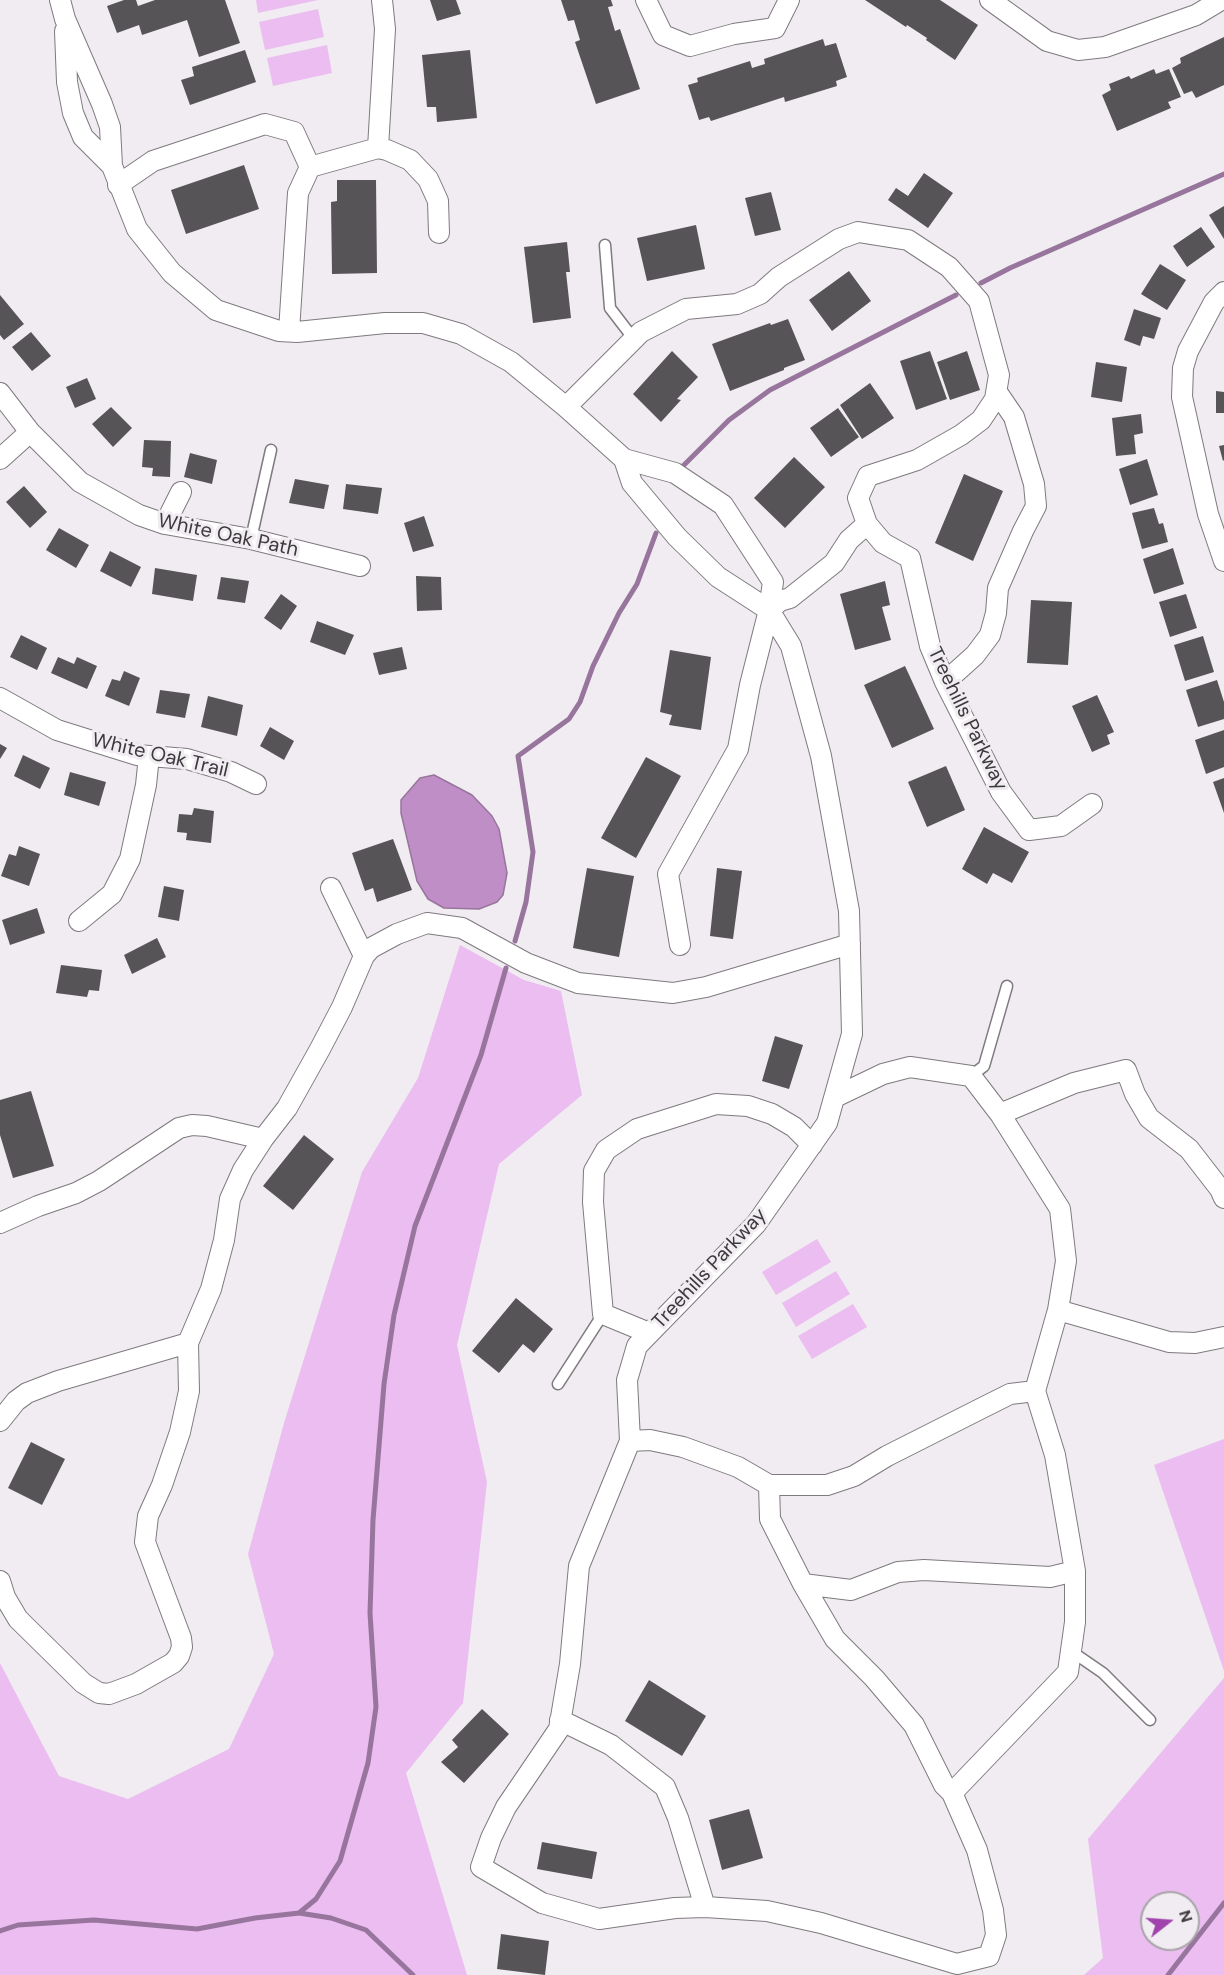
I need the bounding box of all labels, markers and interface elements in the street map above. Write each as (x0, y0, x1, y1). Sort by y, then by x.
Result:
street label: White Oak Path (156, 509, 300, 563)
street label: Treehills Parkway (922, 643, 1012, 795)
street label: White Oak Trail (89, 729, 231, 783)
street label: Treehills Parkway (648, 1204, 772, 1334)
north arrow (1140, 1891, 1200, 1951)
text: N (1174, 1908, 1198, 1925)

